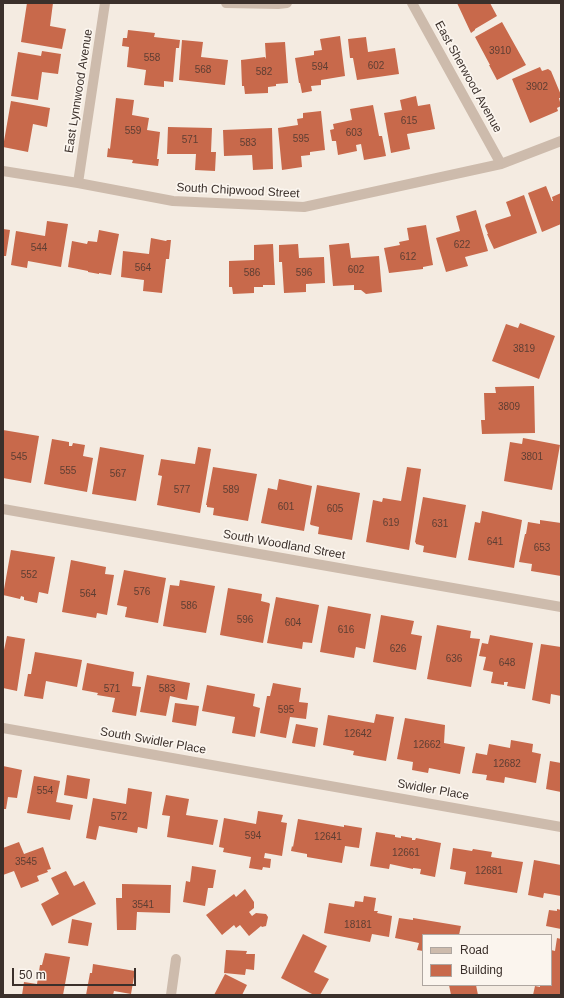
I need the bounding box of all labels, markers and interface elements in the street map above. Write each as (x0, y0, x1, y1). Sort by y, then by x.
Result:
street label: East Sherwood Avenue (431, 19, 505, 135)
street label: East Lynnwood Avenue (62, 28, 96, 154)
house number: 3910 (489, 45, 511, 57)
house number: 558 (144, 52, 160, 64)
house number: 602 (368, 60, 384, 72)
house number: 594 (312, 61, 328, 73)
house number: 568 (195, 64, 211, 76)
house number: 582 (256, 66, 272, 78)
house number: 3902 (526, 81, 548, 93)
house number: 615 (401, 115, 417, 127)
house number: 559 (125, 125, 141, 137)
house number: 603 (346, 127, 362, 139)
house number: 595 (293, 133, 309, 145)
house number: 571 (182, 134, 198, 146)
house number: 583 (240, 137, 256, 149)
street label: South Chipwood Street (176, 181, 300, 201)
house number: 622 (454, 239, 470, 251)
house number: 544 (31, 242, 47, 254)
house number: 612 (400, 251, 416, 263)
house number: 564 (135, 262, 151, 274)
house number: 602 (348, 264, 364, 276)
house number: 586 (244, 267, 260, 279)
house number: 596 (296, 267, 312, 279)
house number: 3819 (513, 343, 535, 355)
house number: 3809 (498, 401, 520, 413)
house number: 545 (11, 451, 27, 463)
house number: 3801 (521, 451, 543, 463)
house number: 555 (60, 465, 76, 477)
house number: 567 (110, 468, 126, 480)
house number: 577 (174, 484, 190, 496)
house number: 589 (223, 484, 239, 496)
house number: 601 (278, 501, 294, 513)
house number: 605 (327, 503, 343, 515)
house number: 619 (383, 517, 399, 529)
house number: 631 (432, 518, 448, 530)
street label: South Woodland Street (222, 527, 346, 563)
house number: 641 (487, 536, 503, 548)
house number: 653 (534, 542, 550, 554)
house number: 552 (21, 569, 37, 581)
house number: 576 (134, 586, 150, 598)
house number: 564 (80, 588, 96, 600)
house number: 586 (181, 600, 197, 612)
house number: 596 (237, 614, 253, 626)
house number: 604 (285, 617, 301, 629)
house number: 616 (338, 624, 354, 636)
house number: 626 (390, 643, 406, 655)
house number: 636 (446, 653, 462, 665)
house number: 648 (499, 657, 515, 669)
house number: 571 (104, 683, 120, 695)
house number: 583 (159, 683, 175, 695)
house number: 595 (278, 704, 294, 716)
street label: South Swidler Place (99, 725, 207, 757)
house number: 12642 (344, 728, 372, 740)
house number: 12662 (413, 739, 441, 751)
house number: 12682 (493, 758, 521, 770)
street label: Swidler Place (396, 777, 470, 803)
house number: 554 (37, 785, 53, 797)
house number: 572 (111, 811, 127, 823)
house number: 594 (245, 830, 261, 842)
house number: 12641 (314, 831, 342, 843)
house number: 12661 (392, 847, 420, 859)
house number: 3545 (15, 856, 37, 868)
house number: 12681 (475, 865, 503, 877)
house number: 3541 (132, 899, 154, 911)
house number: 18181 (344, 919, 372, 931)
legend (422, 934, 552, 986)
text: Road (460, 943, 489, 957)
scale bar (14, 960, 138, 986)
text: Building (460, 963, 503, 977)
text: 50 m (19, 968, 46, 982)

